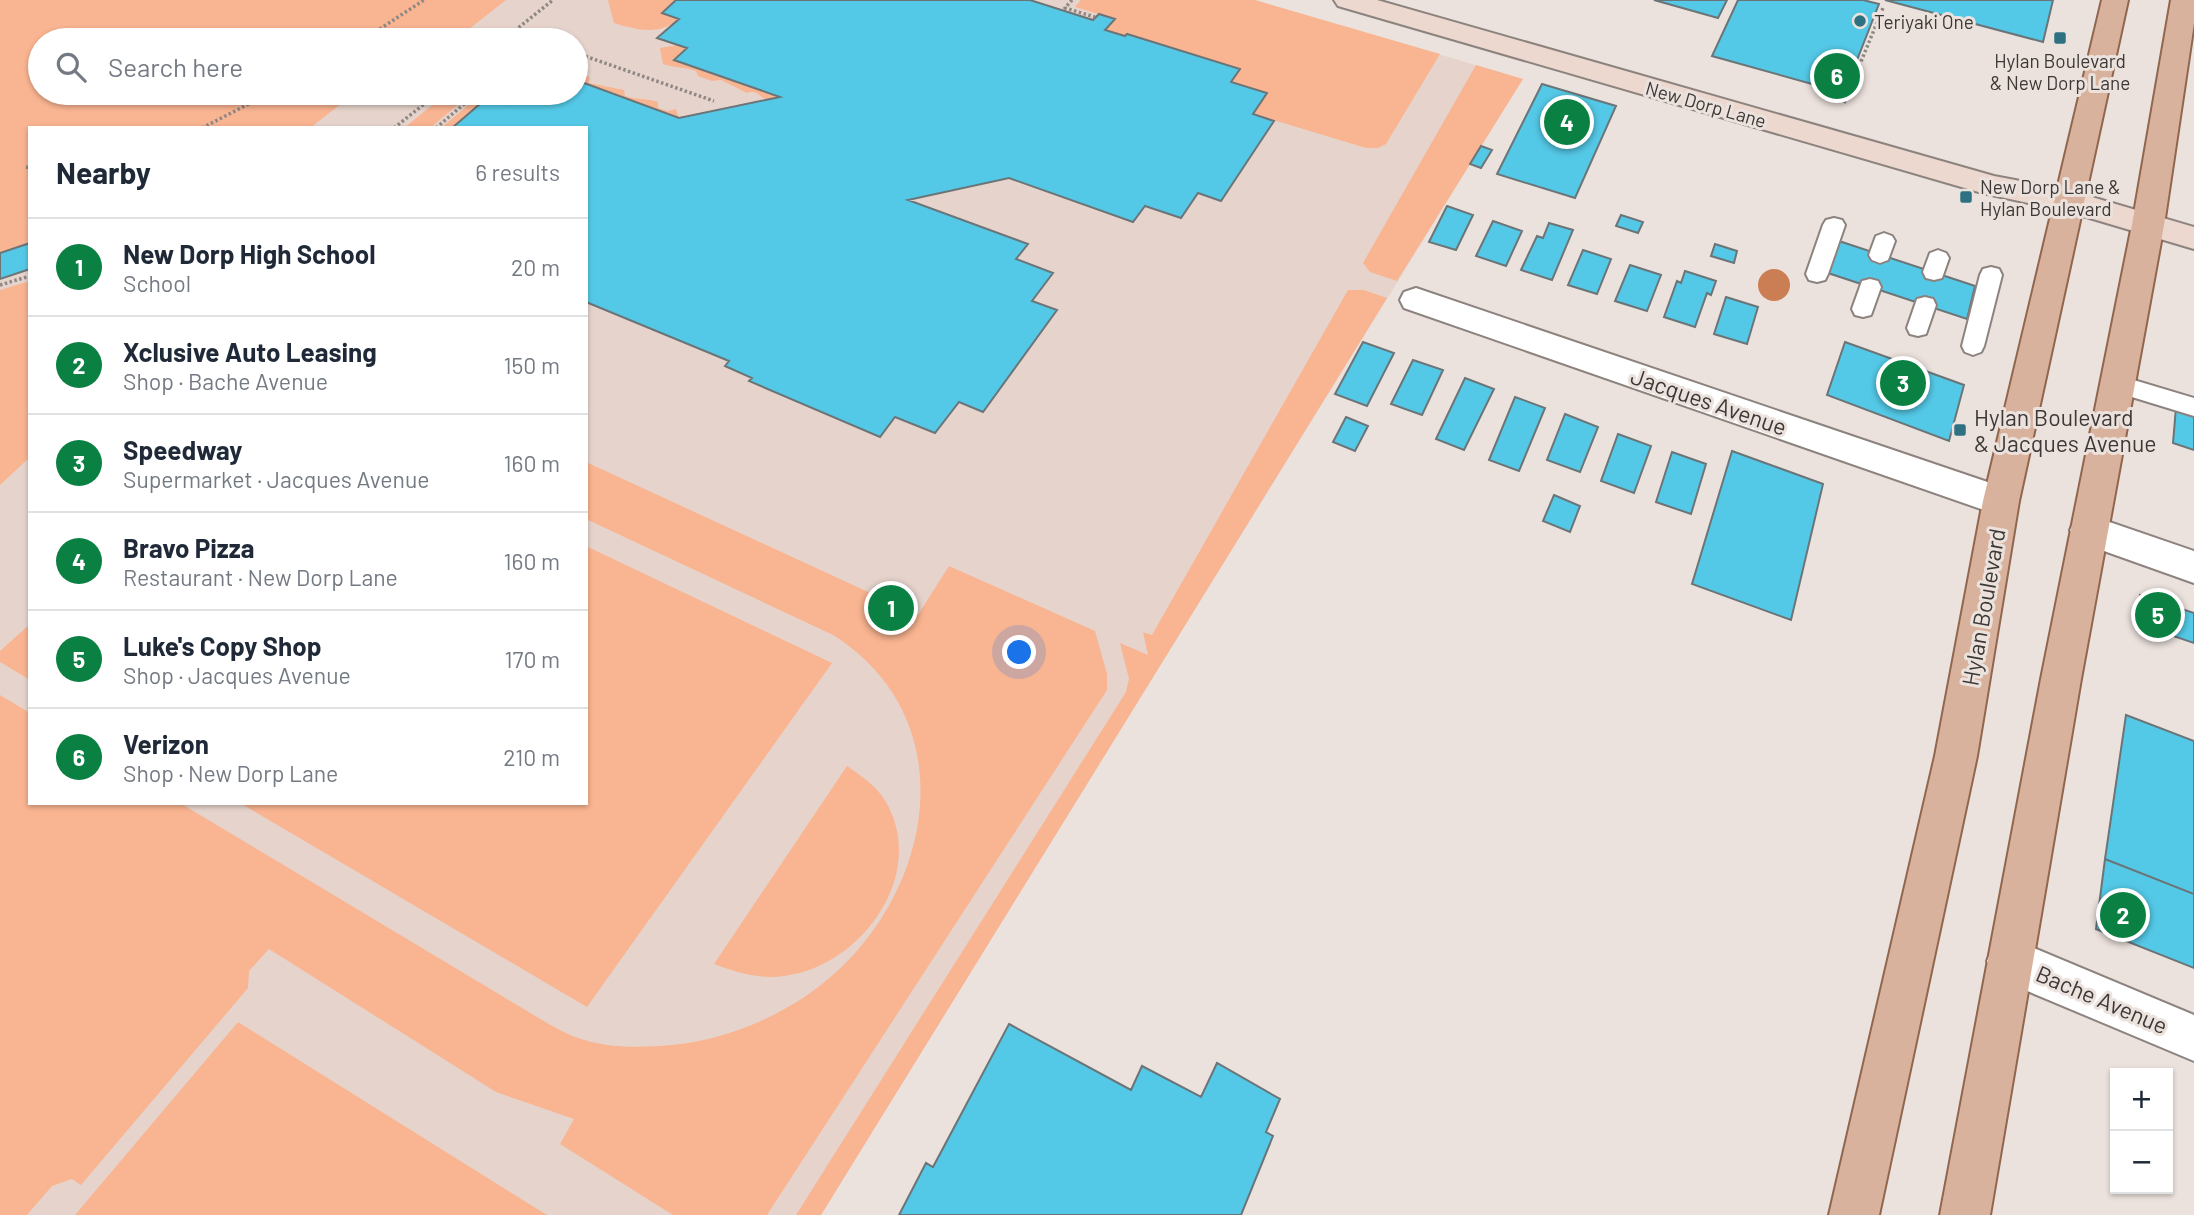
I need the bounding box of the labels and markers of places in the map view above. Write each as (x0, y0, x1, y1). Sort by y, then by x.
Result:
place label: Teriyaki One (1874, 10, 1974, 33)
marker: Teriyaki One (1852, 13, 1868, 29)
marker: Hylan Boulevard & New Dorp Lane (2052, 30, 2068, 46)
place label: Hylan Boulevard & New Dorp Lane (1990, 49, 2130, 94)
pin: 6 (1814, 50, 1860, 102)
pin: 4 (1544, 96, 1590, 148)
place label: New Dorp Lane & Hylan Boulevard (1980, 175, 2121, 220)
marker: New Dorp Lane & Hylan Boulevard (1958, 189, 1974, 205)
pin: 3 (1880, 357, 1926, 409)
place label: Hylan Boulevard & Jacques Avenue (1974, 403, 2157, 457)
marker: Hylan Boulevard & Jacques Avenue (1952, 422, 1968, 438)
pin: 1 (868, 582, 914, 634)
pin: 5 (2135, 589, 2181, 641)
pin: 2 (2100, 889, 2146, 941)

